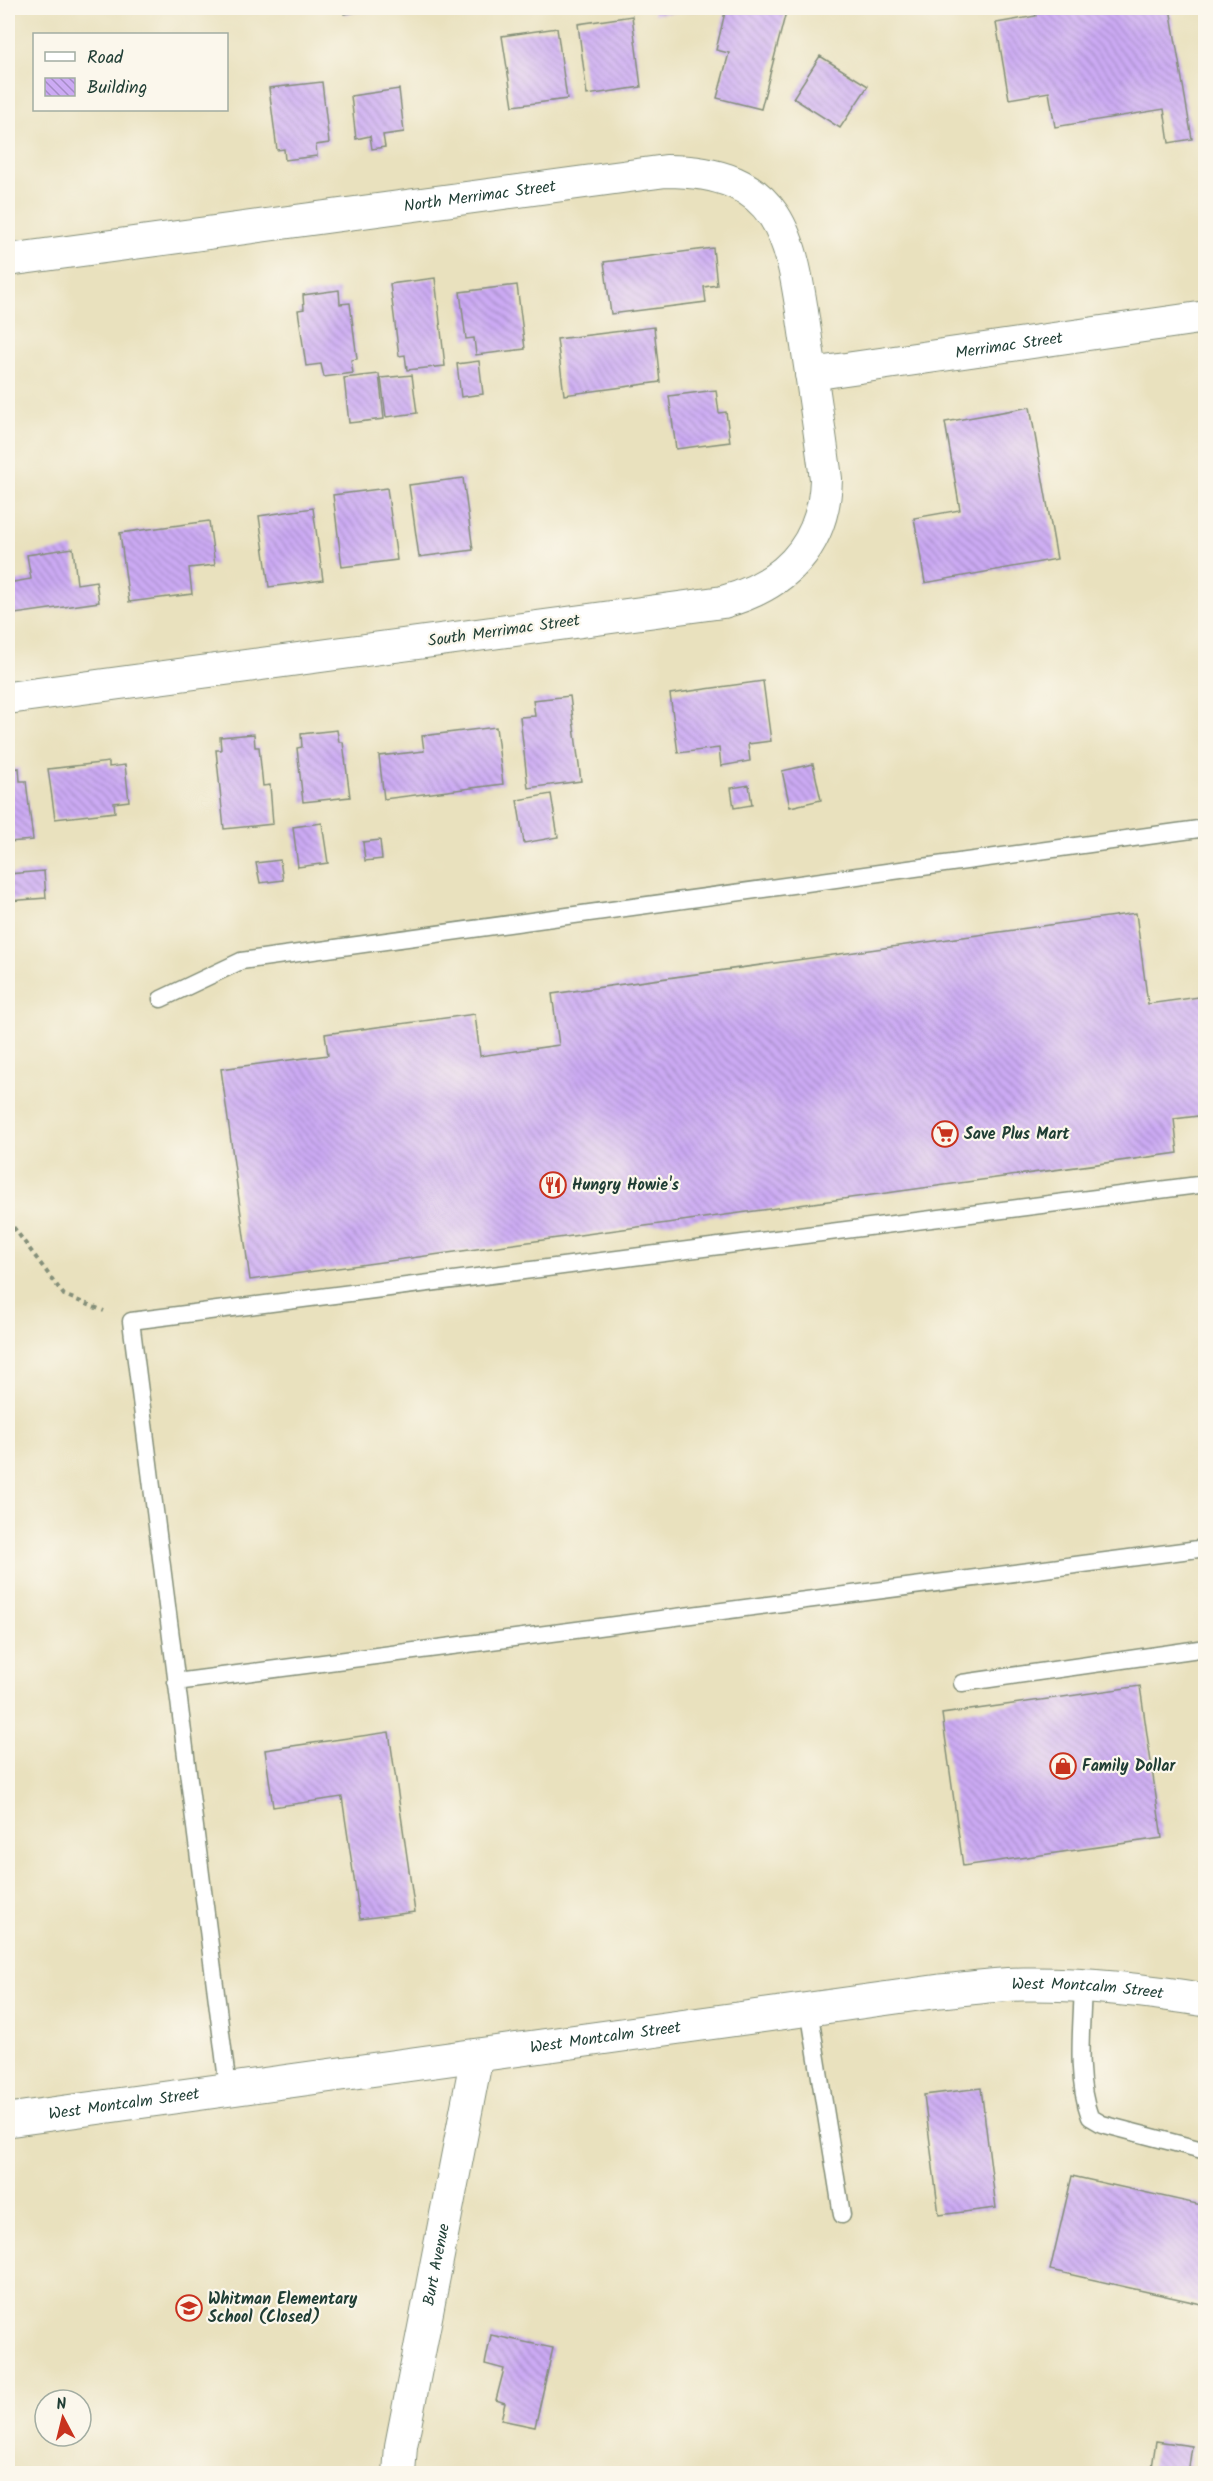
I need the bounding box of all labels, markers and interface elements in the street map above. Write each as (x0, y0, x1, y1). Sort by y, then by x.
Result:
legend (33, 33, 228, 111)
text: Road (87, 44, 124, 73)
text: Building (87, 74, 147, 103)
street label: North Merrimac Street (402, 173, 558, 219)
street label: Merrimac Street (953, 325, 1065, 366)
street label: South Merrimac Street (426, 608, 582, 654)
supermarket icon: Save Plus Mart (930, 1119, 960, 1149)
place label: Save Plus Mart (964, 1122, 1070, 1147)
restaurant icon: Hungry Howie's (538, 1170, 568, 1200)
place label: Hungry Howie's (572, 1173, 680, 1198)
shop icon: Family Dollar (1048, 1751, 1078, 1781)
place label: Family Dollar (1082, 1754, 1176, 1779)
street label: West Montcalm Street (1011, 1971, 1166, 2006)
street label: West Montcalm Street (528, 2014, 683, 2060)
street label: West Montcalm Street (47, 2081, 202, 2127)
street label: Burt Avenue (416, 2221, 456, 2308)
place label: Whitman Elementary School (Closed) (208, 2287, 358, 2330)
school or university icon: Whitman Elementary School (Closed) (174, 2293, 204, 2323)
north arrow (33, 2388, 93, 2448)
text: N (55, 2392, 68, 2418)

